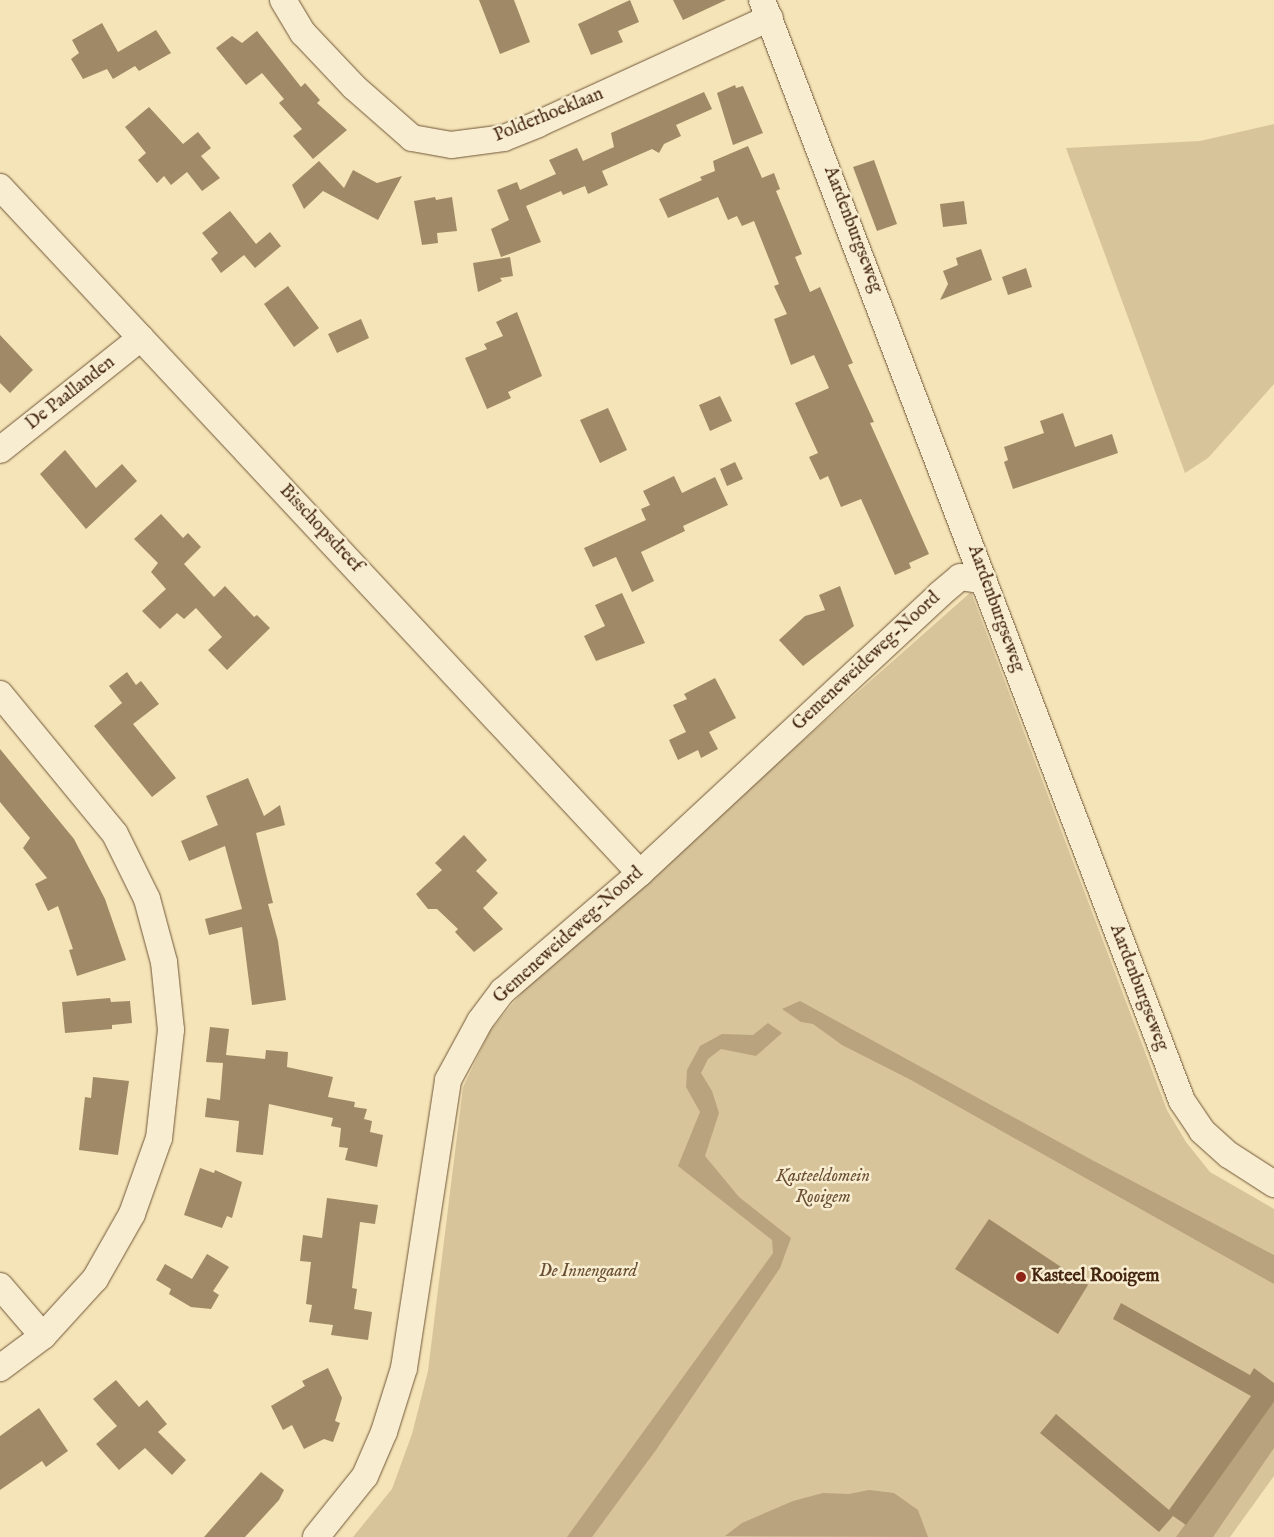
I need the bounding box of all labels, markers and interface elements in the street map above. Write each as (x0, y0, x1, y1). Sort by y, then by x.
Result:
street label: Polderhoeklaan (491, 84, 607, 148)
street label: Aardenburgseweg (818, 164, 886, 296)
street label: De Paallanden (22, 353, 120, 435)
street label: Bisschopsdreef (274, 481, 366, 577)
street label: Aardenburgseweg (962, 543, 1028, 675)
street label: Gemeneweideweg-Noord (789, 588, 945, 736)
street label: Gemeneweideweg-Noord (490, 863, 648, 1009)
street label: Aardenburgseweg (1104, 922, 1172, 1054)
park label: Kasteeldomein Rooigem (776, 1167, 870, 1210)
park label: De Innengaard (539, 1261, 637, 1283)
place label: Kasteel Rooigem (1031, 1266, 1159, 1288)
marker: Kasteel Rooigem (1015, 1271, 1027, 1283)

